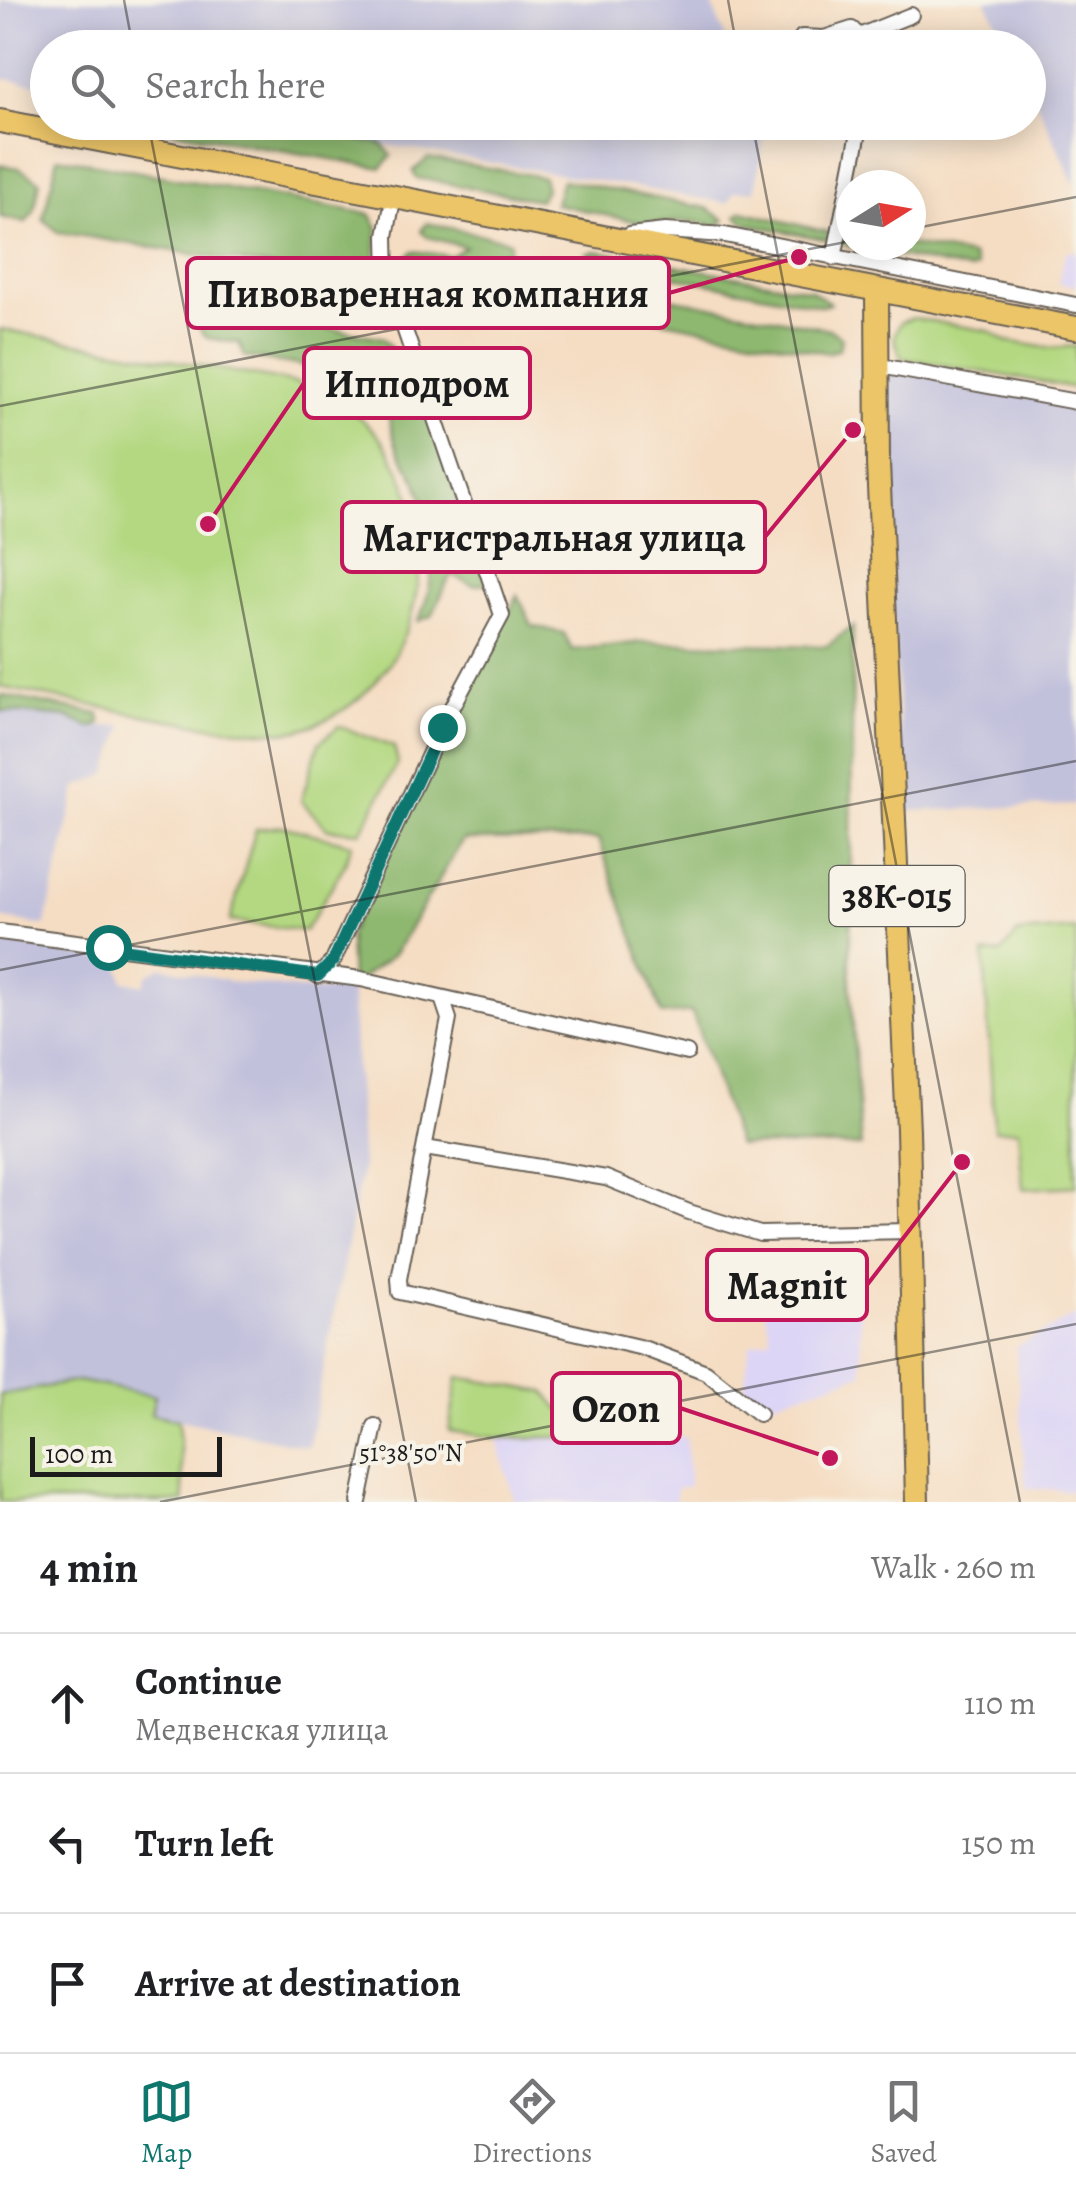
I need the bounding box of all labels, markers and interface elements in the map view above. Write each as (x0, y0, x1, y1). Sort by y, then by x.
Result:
search box (30, 30, 1046, 140)
icon: search (65, 58, 120, 113)
text: Search here (145, 59, 326, 111)
north arrow (836, 170, 926, 260)
callout: Пивоваренная компания (187, 258, 669, 328)
text: Пивоваренная компания (207, 266, 649, 321)
callout: Ипподром (304, 348, 530, 418)
text: Ипподром (324, 356, 510, 411)
callout: Магистральная улица (342, 502, 765, 572)
text: Магистральная улица (363, 510, 746, 565)
route end (420, 705, 466, 751)
road number: 38К-015 (830, 866, 964, 926)
route start (86, 925, 132, 971)
callout: Magnit (707, 1250, 867, 1320)
text: Magnit (727, 1258, 847, 1313)
callout: Ozon (552, 1373, 680, 1443)
text: Ozon (572, 1381, 660, 1436)
scale bar (30, 1432, 222, 1476)
text: 100 m (45, 1435, 113, 1473)
text: 51°38'50"N (359, 1436, 463, 1470)
text: 4 min (40, 1539, 138, 1596)
text: Walk · 260 m (871, 1545, 1036, 1589)
text: Continue (135, 1655, 282, 1707)
icon: ahead (40, 1676, 95, 1731)
text: 110 m (964, 1681, 1036, 1725)
text: Медвенская улица (135, 1707, 388, 1751)
icon: left (40, 1816, 95, 1871)
text: Turn left (135, 1817, 274, 1869)
text: 150 m (961, 1821, 1036, 1865)
icon: arrive (40, 1956, 95, 2011)
text: Arrive at destination (135, 1957, 461, 2009)
tab: Map (139, 2074, 194, 2172)
tab: Directions (472, 2074, 592, 2172)
tab: Saved (871, 2074, 937, 2172)

